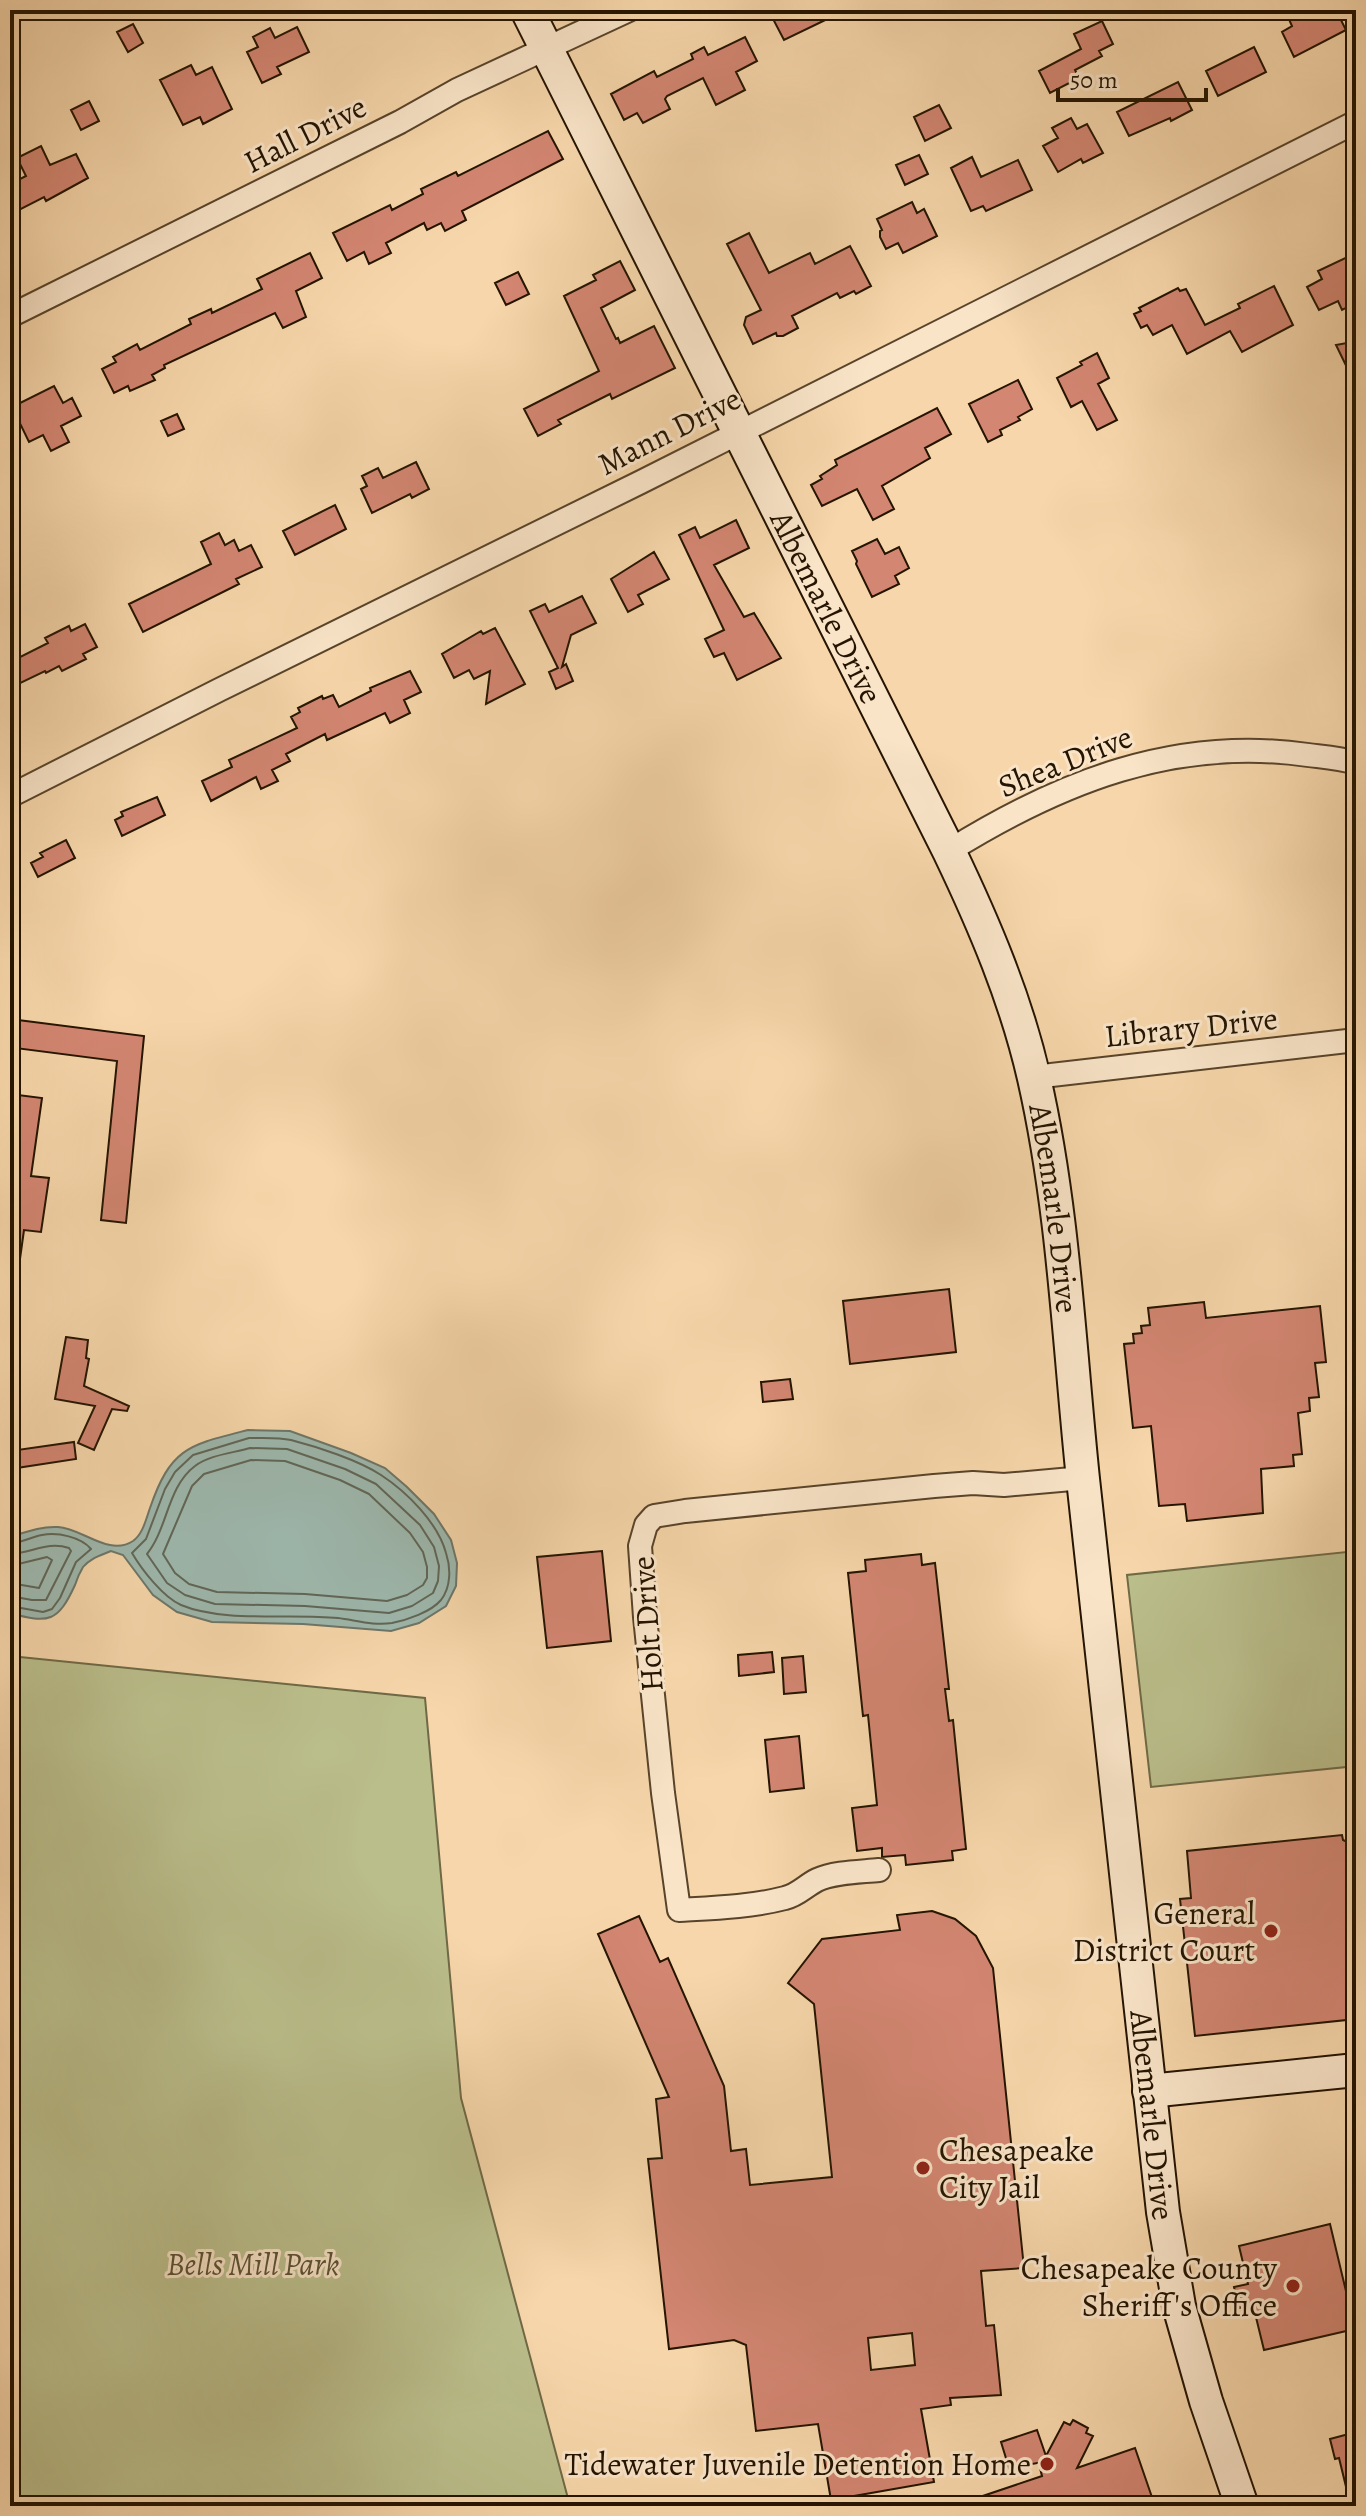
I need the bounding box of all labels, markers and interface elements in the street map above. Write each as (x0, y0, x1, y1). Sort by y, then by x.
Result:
scale bar (1058, 52, 1206, 102)
text: 50 m (1070, 64, 1118, 96)
street label: Hall Drive (236, 84, 374, 184)
street label: Mann Drive (590, 376, 748, 486)
street label: Albemarle Drive (759, 502, 893, 711)
street label: Shea Drive (991, 714, 1139, 808)
street label: Library Drive (1102, 996, 1280, 1058)
street label: Albemarle Drive (1018, 1099, 1090, 1315)
street label: Holt Drive (620, 1555, 674, 1693)
place label: General District Court (1073, 1891, 1255, 1972)
marker: General District Court (1262, 1922, 1280, 1940)
street label: Albemarle Drive (1119, 2007, 1186, 2223)
place label: Chesapeake City Jail (939, 2128, 1094, 2209)
marker: Chesapeake City Jail (914, 2159, 932, 2177)
park label: Bells Mill Park (167, 2242, 339, 2286)
place label: Chesapeake County Sheriff's Office (1021, 2246, 1278, 2327)
marker: Chesapeake County Sheriff's Office (1284, 2277, 1302, 2295)
place label: Tidewater Juvenile Detention Home (565, 2442, 1031, 2486)
marker: Tidewater Juvenile Detention Home (1038, 2455, 1056, 2473)

